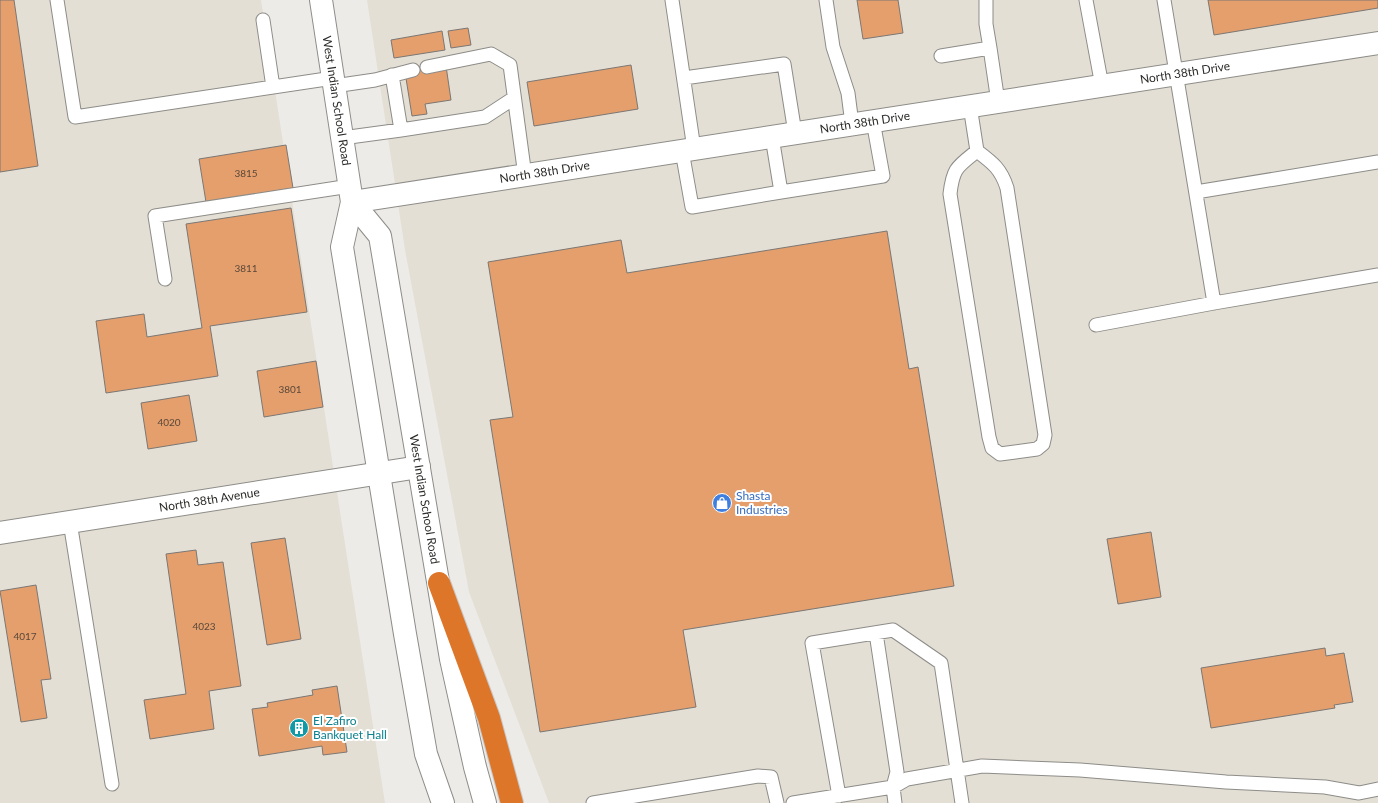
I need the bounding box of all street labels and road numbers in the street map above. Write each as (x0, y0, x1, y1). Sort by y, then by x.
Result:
street label: West Indian School Road (320, 35, 354, 167)
street label: North 38th Drive (1139, 58, 1231, 87)
street label: North 38th Drive (819, 108, 911, 136)
street label: North 38th Drive (499, 157, 591, 186)
street label: West Indian School Road (406, 433, 443, 565)
street label: North 38th Avenue (158, 484, 261, 515)

